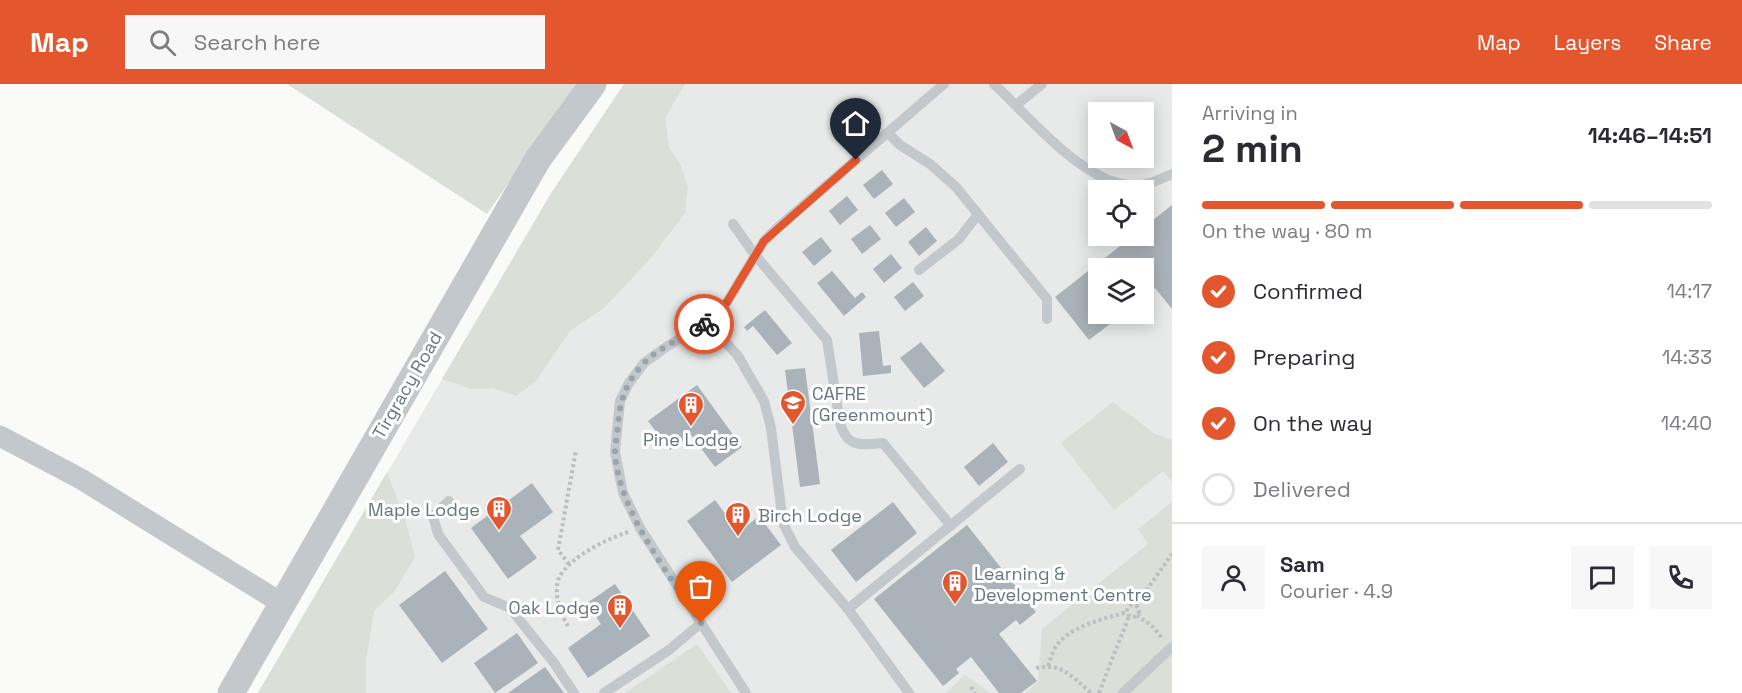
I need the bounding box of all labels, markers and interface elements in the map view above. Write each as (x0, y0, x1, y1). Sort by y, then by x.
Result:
search box (125, 15, 545, 69)
text: Map (30, 24, 89, 60)
icon: search (146, 26, 179, 59)
text: Search here (194, 28, 321, 56)
text: Map (1477, 29, 1521, 56)
text: Layers (1554, 29, 1621, 56)
text: Share (1654, 29, 1712, 56)
pin (830, 98, 881, 160)
text: Arriving in (1202, 100, 1298, 126)
north arrow (1088, 102, 1154, 168)
map controls (1088, 102, 1154, 324)
icon: home (839, 107, 872, 140)
text: 14:46–14:51 (1588, 121, 1712, 149)
text: 2 min (1202, 124, 1303, 173)
button: locate (1088, 180, 1154, 246)
text: On the way · 80 m (1202, 218, 1372, 244)
button: layers (1088, 258, 1154, 324)
icon: check (1202, 275, 1235, 308)
text: Confirmed (1253, 277, 1363, 305)
text: 14:17 (1666, 278, 1712, 304)
courier (674, 294, 734, 354)
icon: bike (688, 308, 721, 341)
street label: Tirgracy Road (367, 327, 447, 443)
icon: check (1202, 341, 1235, 374)
text: Preparing (1253, 343, 1355, 371)
text: 14:33 (1662, 344, 1712, 370)
place label: CAFRE (Greenmount) (812, 382, 933, 426)
school or university icon: CAFRE (Greenmount) (778, 388, 808, 426)
building icon: Pine Lodge (676, 390, 706, 428)
icon: check (1202, 407, 1235, 440)
text: On the way (1253, 409, 1372, 437)
text: 14:40 (1661, 410, 1712, 436)
place label: Pine Lodge (643, 428, 739, 451)
text: Delivered (1253, 475, 1351, 503)
building icon: Maple Lodge (484, 494, 514, 532)
place label: Maple Lodge (368, 498, 480, 521)
building icon: Birch Lodge (723, 500, 753, 538)
place label: Birch Lodge (758, 504, 862, 527)
button: person (1202, 546, 1265, 609)
button: chat (1571, 546, 1634, 609)
button: phone (1649, 546, 1712, 609)
text: Sam (1280, 550, 1325, 578)
pin (675, 561, 726, 623)
place label: Learning & Development Centre (974, 562, 1152, 606)
building icon: Learning & Development Centre (940, 568, 970, 606)
icon: bag (684, 570, 717, 603)
text: Courier · 4.9 (1280, 578, 1393, 604)
building icon: Oak Lodge (605, 592, 635, 630)
place label: Oak Lodge (509, 596, 600, 619)

